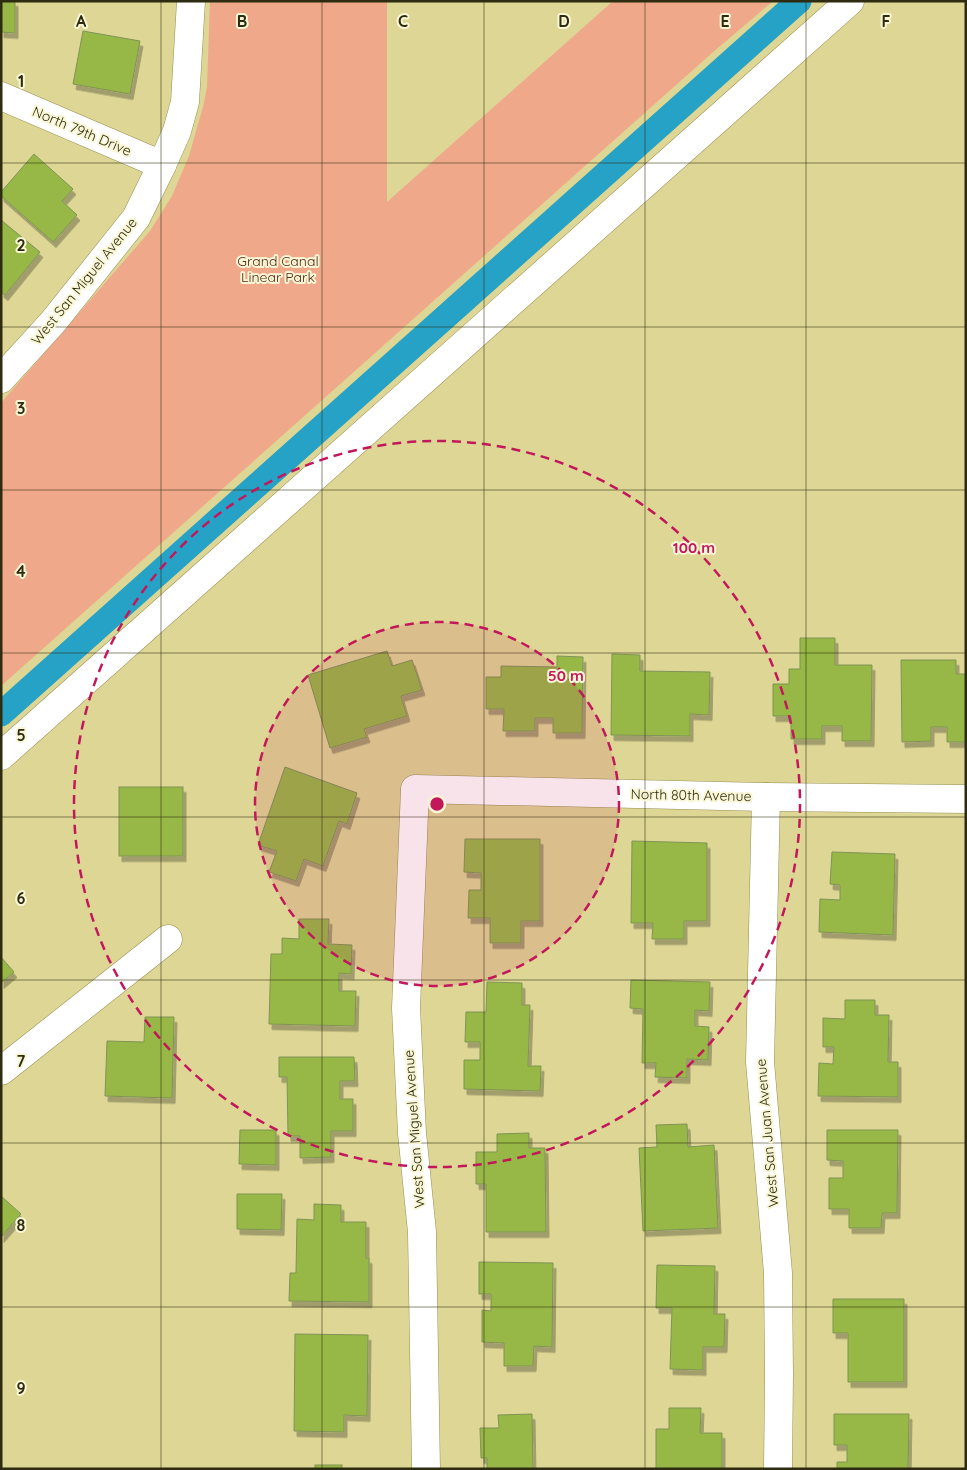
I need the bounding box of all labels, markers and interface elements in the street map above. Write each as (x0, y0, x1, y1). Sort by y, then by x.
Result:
text: A (76, 11, 87, 31)
text: B (237, 11, 247, 31)
text: C (398, 11, 408, 31)
text: D (558, 11, 570, 31)
text: E (720, 11, 730, 31)
text: F (882, 11, 891, 31)
text: 1 (18, 71, 24, 91)
street label: North 79th Drive (30, 102, 134, 160)
street label: West San Miguel Avenue (27, 214, 141, 348)
text: 2 (16, 235, 26, 255)
park label: Grand Canal Linear Park (237, 252, 319, 286)
text: 3 (17, 398, 25, 418)
text: 100 m (673, 538, 715, 557)
text: 4 (16, 561, 26, 581)
text: 50 m (548, 666, 584, 685)
text: 5 (16, 725, 26, 745)
street label: North 80th Avenue (630, 785, 752, 805)
centre of rings (428, 795, 446, 813)
text: 6 (17, 888, 26, 908)
street label: West San Miguel Avenue (399, 1049, 429, 1209)
text: 7 (17, 1051, 26, 1071)
street label: West San Juan Avenue (752, 1058, 782, 1208)
text: 8 (17, 1215, 26, 1235)
text: 9 (16, 1378, 26, 1398)

